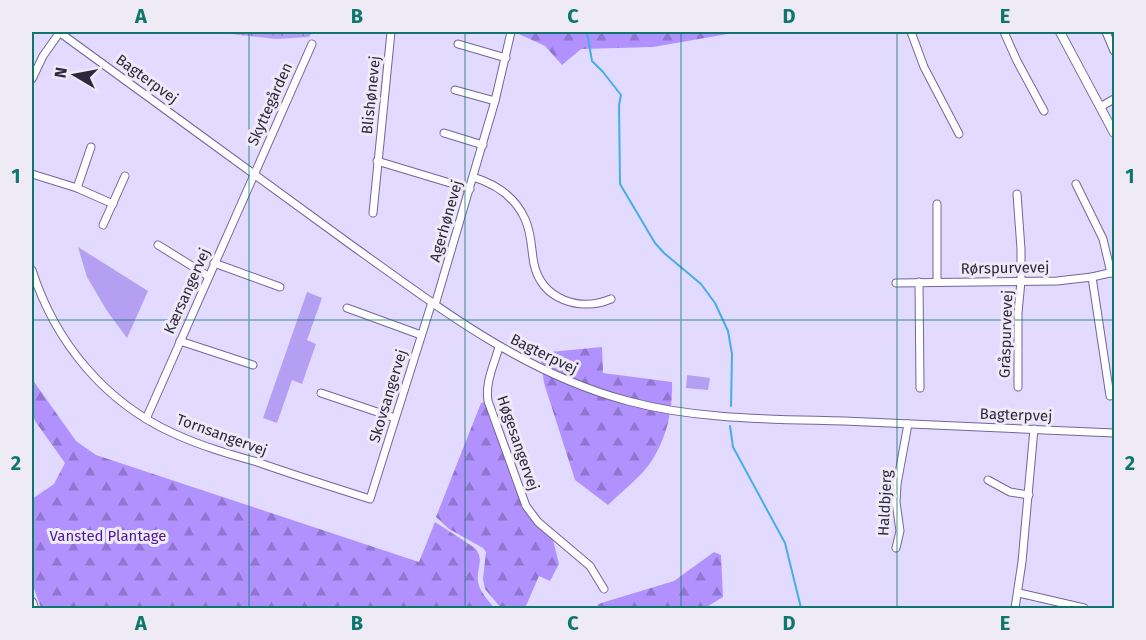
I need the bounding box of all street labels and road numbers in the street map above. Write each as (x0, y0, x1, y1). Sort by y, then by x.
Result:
street label: Bagterpvej (112, 50, 182, 108)
street label: Blishønevej (358, 55, 384, 135)
street label: Skyttegården (244, 60, 296, 148)
street label: Agerhønevej (426, 178, 466, 264)
street label: Kærsangervej (160, 245, 214, 337)
street label: Rørspurvevej (960, 258, 1050, 278)
street label: Gråspurvevej (995, 290, 1017, 378)
street label: Bagterpvej (507, 330, 581, 378)
street label: Skovsangervej (365, 347, 411, 445)
street label: Høgesangervej (493, 393, 543, 493)
street label: Bagterpvej (979, 405, 1053, 425)
street label: Tornsangervej (174, 410, 270, 460)
street label: Haldbjerg (874, 469, 896, 537)

